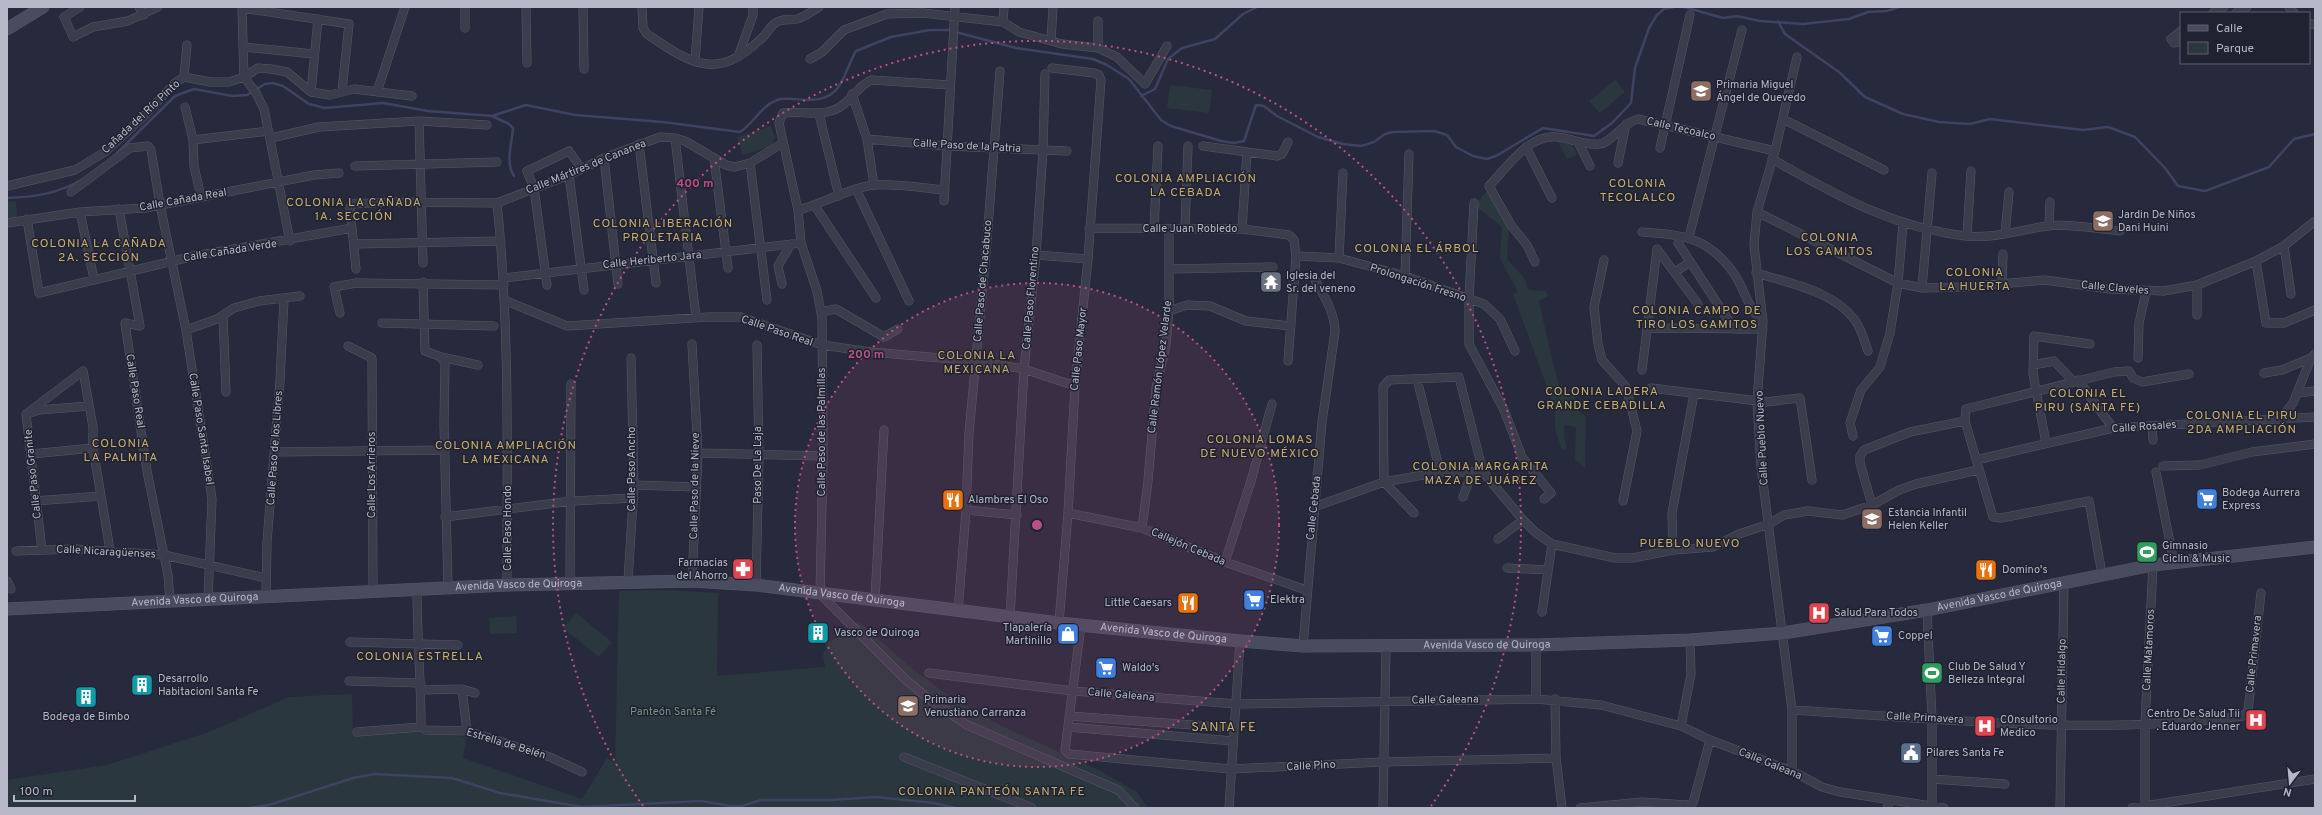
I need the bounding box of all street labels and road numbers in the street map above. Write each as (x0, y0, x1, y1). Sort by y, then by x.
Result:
street label: Cañada del Río Pinto (99, 77, 183, 157)
street label: Calle Tecoalco (1645, 114, 1717, 144)
street label: Calle Mártires de Cananea (524, 136, 648, 198)
street label: Calle Paso de la Patria (913, 136, 1022, 156)
street label: Calle Cañada Real (138, 185, 228, 215)
street label: Calle Paso de Chacabuco (971, 219, 995, 343)
street label: Calle Juan Robledo (1143, 222, 1237, 236)
street label: Calle Cañada Verde (182, 237, 278, 265)
street label: Calle Paso Florentino (1019, 246, 1043, 350)
street label: Calle Heriberto Jara (602, 248, 702, 272)
street label: Prolongación Fresno (1368, 261, 1468, 305)
street label: Calle Claveles (2080, 278, 2150, 298)
street label: Calle Ramón López Velarde (1145, 300, 1175, 434)
street label: Calle Paso Mayor (1068, 306, 1090, 391)
street label: Calle Paso Real (739, 312, 815, 350)
street label: Calle Paso Real (122, 353, 148, 429)
street label: Calle Paso de las Palmillas (815, 368, 829, 496)
street label: Calle Paso Santa Isabel (185, 372, 217, 486)
street label: Calle Paso de los Libres (264, 390, 286, 506)
street label: Calle Pueblo Nuevo (1753, 390, 1771, 486)
street label: Calle Rosales (2111, 418, 2177, 436)
street label: Paso De La Laja (751, 426, 765, 504)
street label: Calle Paso Ancho (625, 427, 639, 511)
street label: Calle Paso Granite (21, 428, 45, 519)
street label: Calle Los Arrieros (365, 432, 379, 518)
street label: Calle Paso de la Nieve (687, 432, 703, 540)
street label: Calle Cebada (1304, 475, 1324, 541)
street label: Calle Paso Hondo (501, 485, 515, 571)
street label: Callejón Cebada (1149, 525, 1228, 569)
street label: Calle Nicaragüenses (56, 542, 156, 562)
street label: Avenida Vasco de Quiroga (454, 576, 582, 594)
street label: Avenida Vasco de Quiroga (1935, 576, 2063, 615)
street label: Avenida Vasco de Quiroga (777, 581, 906, 611)
street label: Avenida Vasco de Quiroga (131, 590, 259, 610)
street label: Calle Matamoros (2140, 609, 2158, 691)
street label: Calle Primavera (2243, 614, 2265, 693)
street label: Avenida Vasco de Quiroga (1099, 620, 1228, 647)
street label: Avenida Vasco de Quiroga (1423, 638, 1551, 652)
street label: Calle Hidalgo (2054, 638, 2070, 704)
street label: Calle Galeana (1087, 685, 1155, 705)
street label: Calle Galeana (1411, 692, 1479, 708)
street label: Calle Primavera (1886, 709, 1964, 727)
street label: Estrella de Belén (465, 725, 547, 763)
street label: Calle Galeana (1736, 745, 1804, 783)
street label: Calle Pino (1286, 758, 1336, 774)

